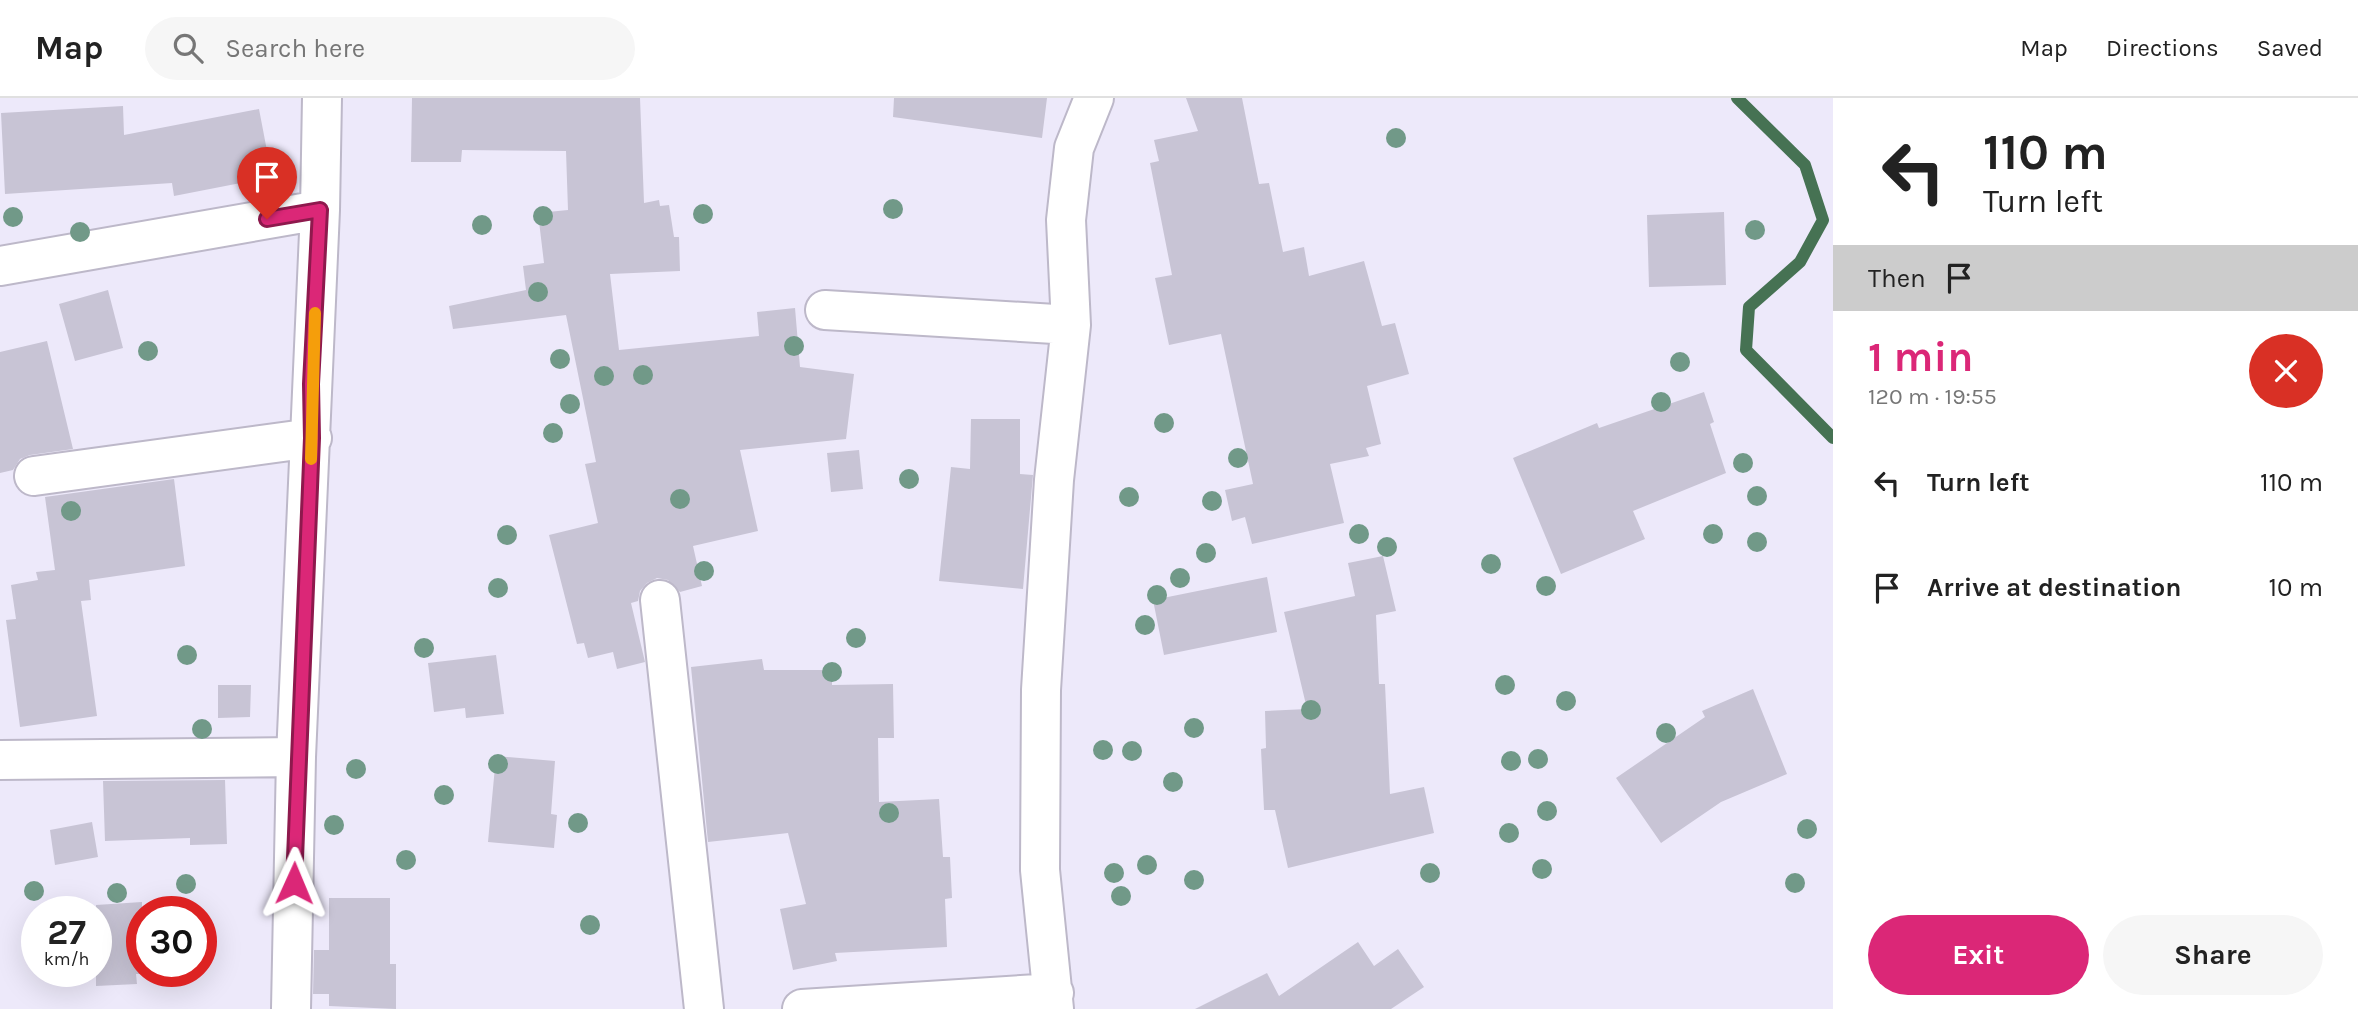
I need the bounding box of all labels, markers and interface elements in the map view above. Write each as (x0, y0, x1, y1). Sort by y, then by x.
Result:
search box (145, 17, 635, 80)
text: Map (35, 29, 103, 67)
icon: search (169, 29, 207, 67)
text: Search here (225, 33, 365, 64)
text: Map (2020, 34, 2068, 62)
text: Directions (2106, 34, 2219, 62)
text: Saved (2257, 34, 2323, 62)
text: 110 m (1983, 124, 2108, 181)
icon: left (1868, 126, 1959, 217)
pin (237, 147, 297, 219)
icon: arrive (248, 158, 286, 196)
text: Turn left (1983, 183, 2103, 220)
icon: arrive (1940, 259, 1978, 297)
text: Then (1868, 263, 1926, 294)
text: 1 min (1868, 332, 1973, 382)
button: close (2249, 334, 2323, 408)
text: 120 m · 19:55 (1868, 383, 1997, 410)
icon: left (1868, 464, 1906, 502)
text: Turn left (1927, 467, 2029, 498)
text: 110 m (2260, 467, 2323, 498)
icon: arrive (1868, 569, 1906, 607)
text: Arrive at destination (1927, 572, 2181, 603)
text: 10 m (2268, 572, 2323, 603)
position arrow (257, 846, 331, 920)
speed limit sign: 30 (126, 896, 217, 987)
text: 27 (47, 912, 86, 953)
button: Exit (1868, 915, 2089, 995)
button: Share (2103, 915, 2323, 995)
text: km/h (44, 948, 89, 970)

